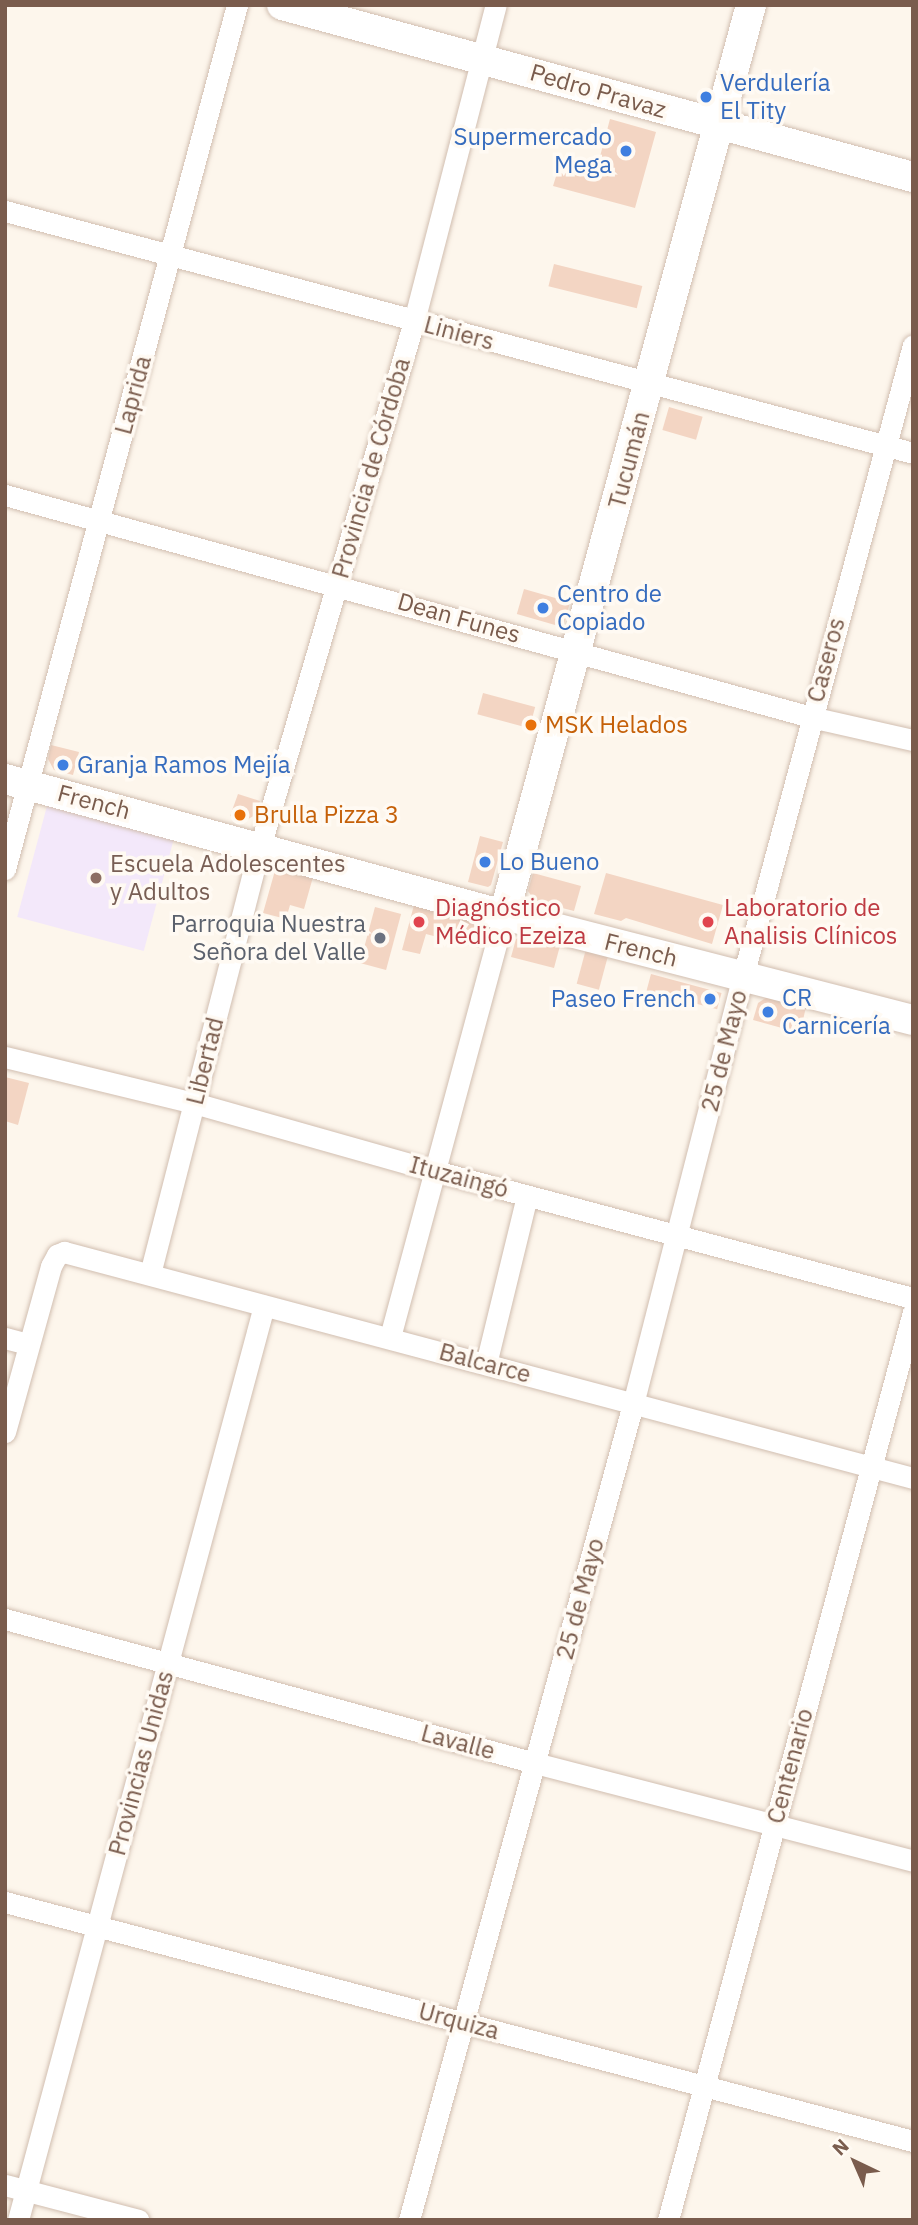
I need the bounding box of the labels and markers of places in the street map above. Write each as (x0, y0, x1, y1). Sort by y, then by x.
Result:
place label: Verdulería El Tity (720, 69, 831, 125)
marker: Verdulería El Tity (698, 89, 714, 105)
place label: Supermercado Mega (453, 123, 612, 179)
marker: Supermercado Mega (618, 143, 634, 159)
place label: Centro de Copiado (557, 580, 662, 636)
marker: Centro de Copiado (535, 600, 551, 616)
place label: MSK Helados (545, 711, 688, 739)
marker: MSK Helados (523, 717, 539, 733)
place label: Granja Ramos Mejía (77, 751, 290, 779)
marker: Granja Ramos Mejía (55, 757, 71, 773)
place label: Brulla Pizza 3 (254, 801, 399, 829)
marker: Brulla Pizza 3 (232, 807, 248, 823)
place label: Lo Bueno (499, 848, 599, 876)
place label: Escuela Adolescentes y Adultos (110, 850, 346, 906)
marker: Lo Bueno (477, 854, 493, 870)
marker: Escuela Adolescentes y Adultos (88, 870, 104, 886)
place label: Diagnóstico Médico Ezeiza (435, 894, 587, 950)
place label: Laboratorio de Analisis Clínicos (724, 894, 898, 950)
place label: Parroquia Nuestra Señora del Valle (171, 910, 366, 966)
marker: Diagnóstico Médico Ezeiza (409, 912, 429, 932)
marker: Laboratorio de Analisis Clínicos (698, 912, 718, 932)
marker: Parroquia Nuestra Señora del Valle (372, 930, 388, 946)
place label: CR Carnicería (782, 984, 891, 1040)
place label: Paseo French (551, 985, 696, 1013)
marker: Paseo French (702, 991, 718, 1007)
marker: CR Carnicería (760, 1004, 776, 1020)

